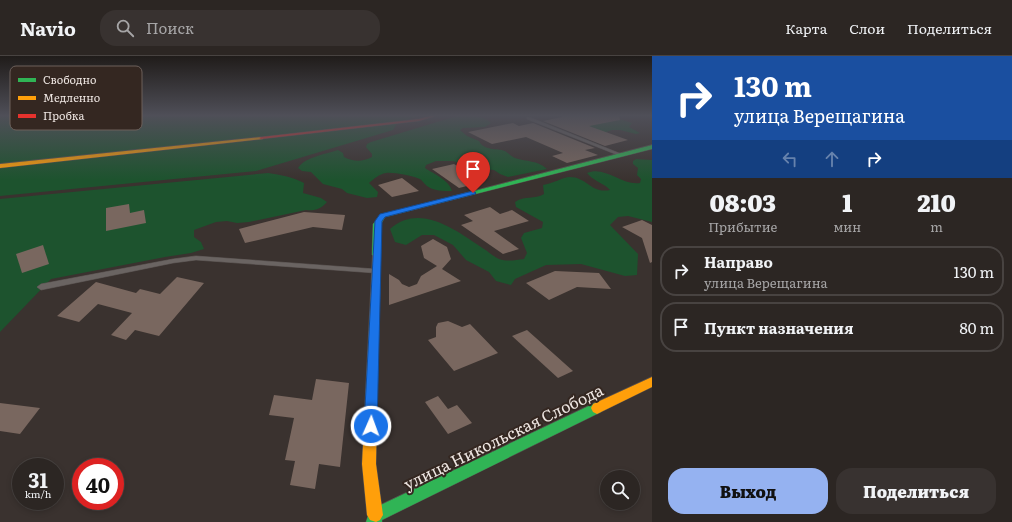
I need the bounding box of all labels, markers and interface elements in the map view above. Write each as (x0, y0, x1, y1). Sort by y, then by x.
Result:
search box (100, 10, 380, 46)
text: Navio (20, 14, 76, 42)
text: Поиск (146, 16, 194, 39)
icon: search (114, 17, 136, 39)
text: Карта (785, 18, 827, 38)
text: Слои (849, 18, 885, 38)
text: Поделиться (907, 18, 992, 38)
text: 130 m (734, 64, 812, 106)
legend (10, 66, 142, 130)
text: Свободно (43, 71, 96, 87)
icon: right (668, 72, 720, 124)
text: Медленно (43, 89, 100, 105)
text: улица Верещагина (734, 102, 905, 129)
text: Пробка (43, 107, 84, 123)
icon: left (779, 148, 801, 170)
icon: ahead (821, 148, 843, 170)
icon: right (863, 148, 885, 170)
pin (456, 152, 490, 193)
icon: arrive (462, 158, 484, 180)
text: 08:03 (710, 184, 776, 219)
text: 1 (842, 184, 852, 219)
text: 210 (917, 184, 956, 219)
text: Прибытие (708, 217, 777, 236)
text: мин (833, 217, 861, 236)
text: m (930, 217, 943, 236)
text: Направо (704, 250, 773, 273)
icon: right (670, 260, 692, 282)
text: 130 m (954, 260, 994, 283)
text: улица Верещагина (704, 273, 828, 292)
icon: arrive (670, 316, 692, 338)
text: Пункт назначения (704, 316, 854, 339)
text: 80 m (960, 316, 994, 339)
street label: улица Никольская Слобода (399, 377, 607, 495)
position arrow (350, 405, 392, 447)
speed limit sign: 40 (72, 458, 124, 510)
text: 31 (28, 464, 48, 494)
button: Выход (668, 468, 828, 514)
button: Поделиться (836, 468, 996, 514)
map controls (600, 470, 640, 510)
button: search (600, 470, 640, 510)
text: km/h (25, 486, 51, 501)

